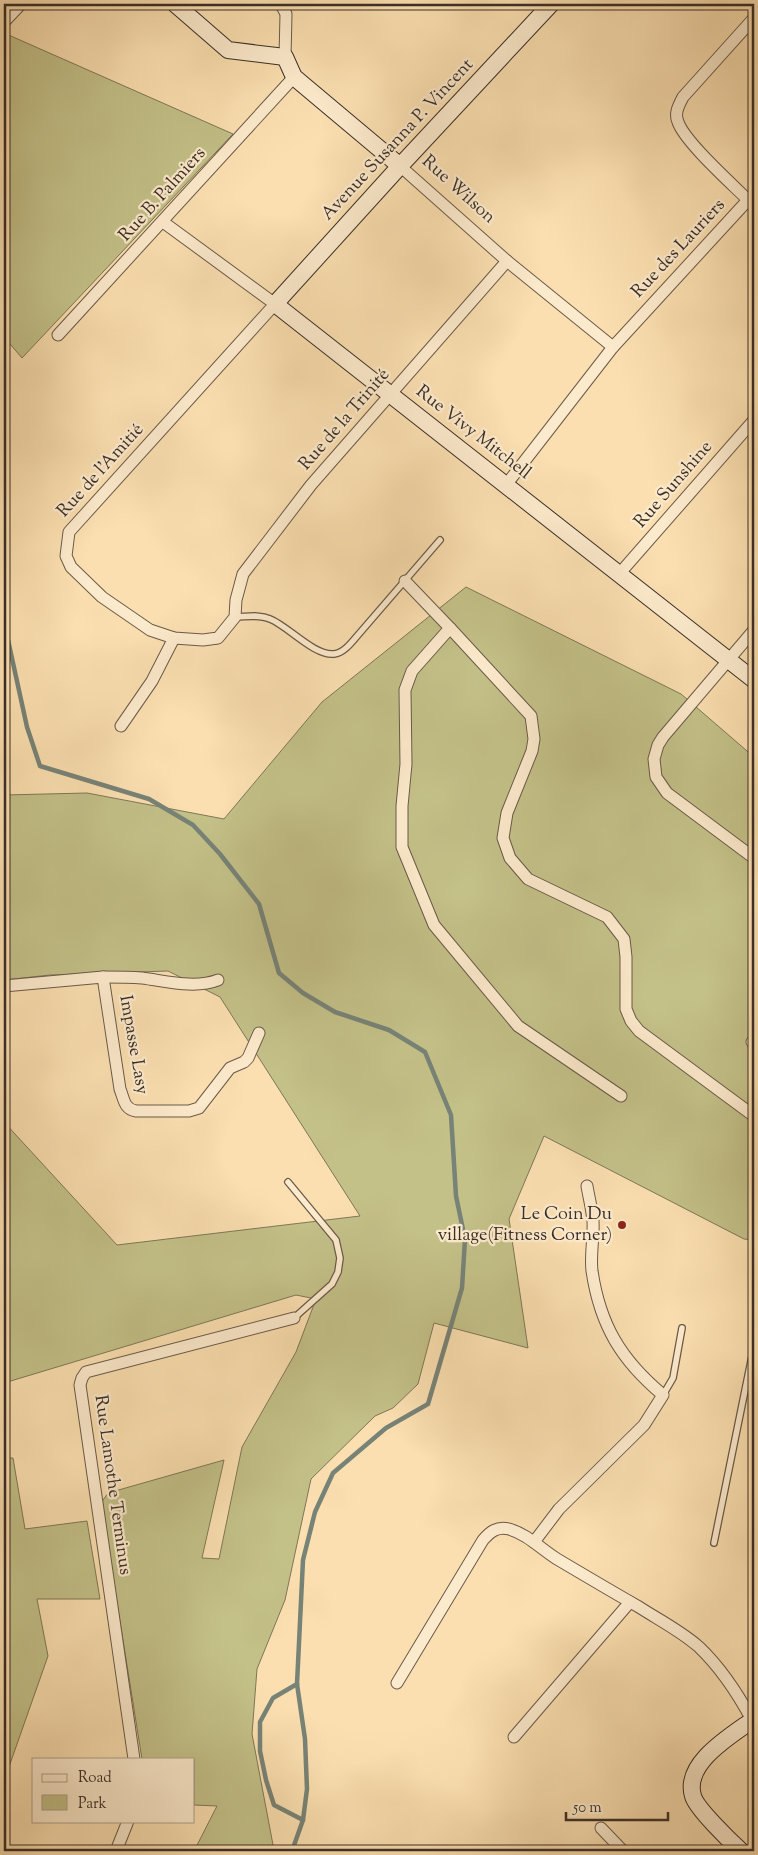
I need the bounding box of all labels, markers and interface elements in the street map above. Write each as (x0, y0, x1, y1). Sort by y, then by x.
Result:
street label: Avenue Susanna P. Vincent (316, 53, 480, 227)
street label: Rue B. Palmiers (113, 142, 213, 248)
street label: Rue Wilson (415, 150, 501, 231)
street label: Rue des Lauriers (626, 193, 732, 305)
street label: Rue de la Trinité (293, 363, 397, 477)
street label: Rue Vivy Mitchell (410, 380, 536, 486)
street label: Rue de l'Amitié (52, 418, 150, 524)
street label: Rue Sunshine (629, 436, 719, 534)
street label: Impasse Lasy (111, 993, 155, 1097)
place label: Le Coin Du village(Fitness Corner) (438, 1202, 612, 1249)
marker: Le Coin Du village(Fitness Corner) (616, 1219, 628, 1231)
street label: Rue Lamothe Terminus (86, 1393, 138, 1577)
legend (32, 1758, 195, 1822)
text: Road (78, 1768, 112, 1789)
scale bar (566, 1790, 668, 1822)
text: Park (78, 1794, 107, 1815)
text: 50 m (572, 1798, 602, 1819)

